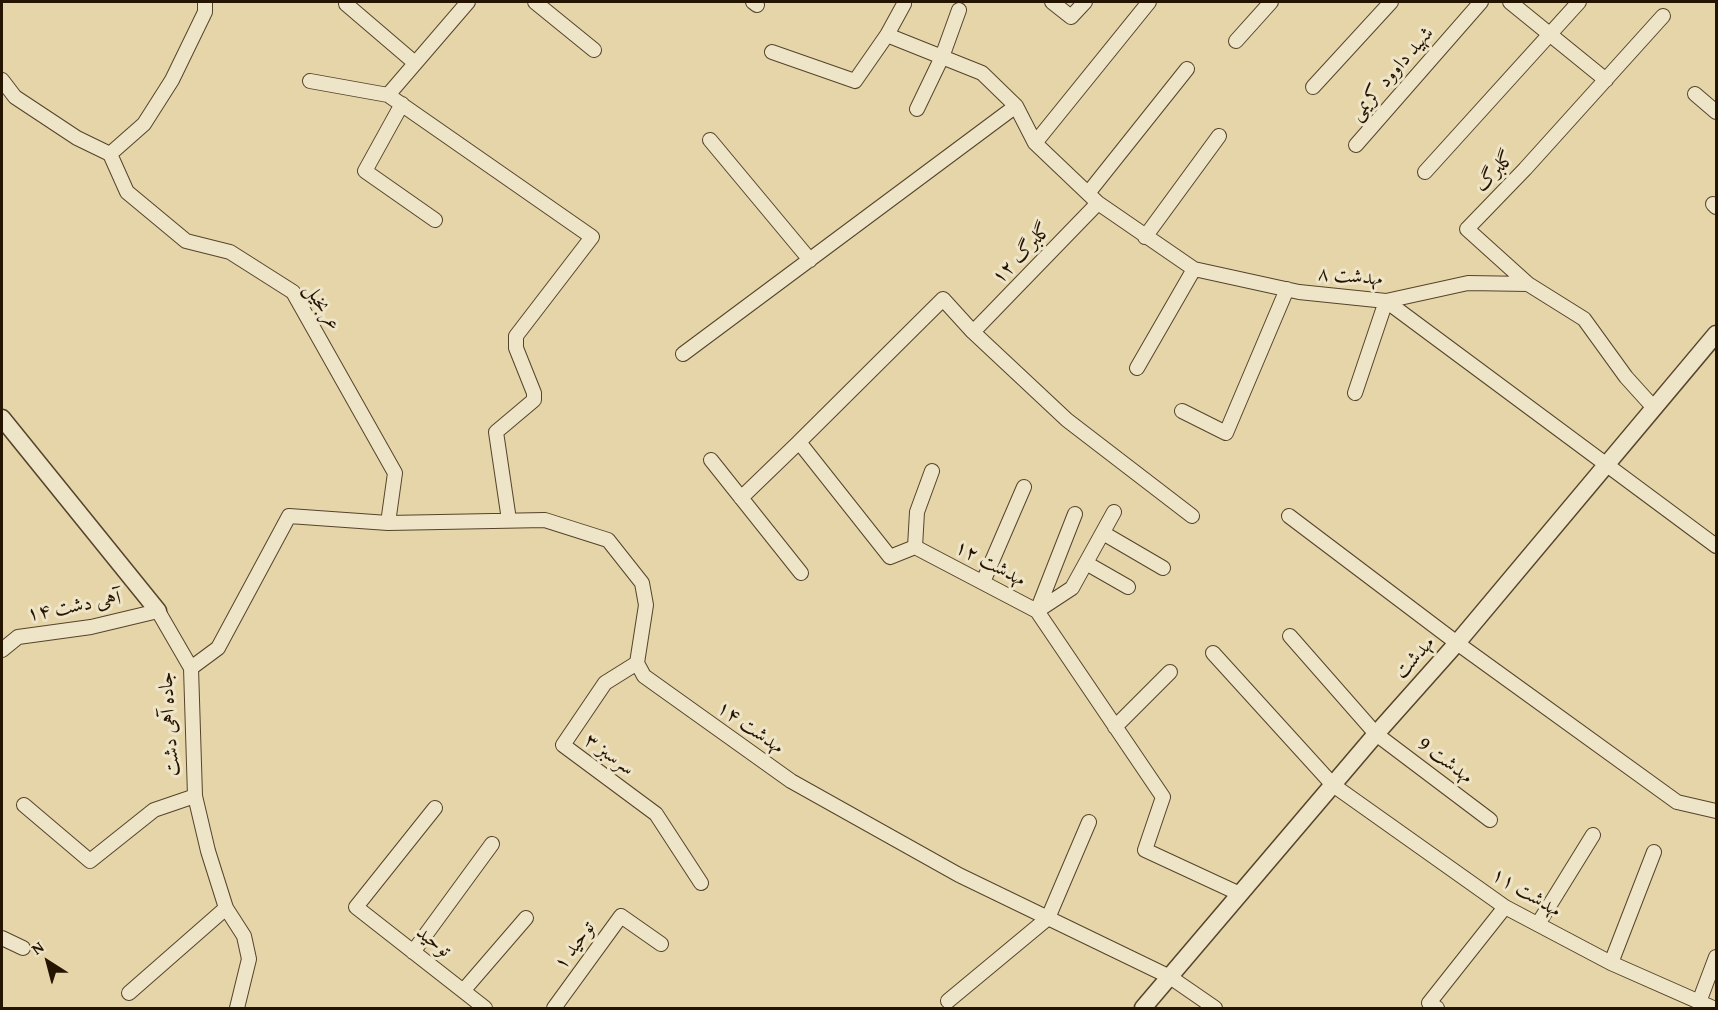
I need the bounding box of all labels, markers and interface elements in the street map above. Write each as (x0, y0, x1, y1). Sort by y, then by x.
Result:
street label: شهید داوود کریمی (1345, 22, 1439, 126)
street label: گلبرگ (1470, 147, 1520, 197)
street label: گلبرگ ١٢ (987, 219, 1057, 289)
street label: مهدشت ۸ (1317, 262, 1383, 292)
street label: عربخیل (298, 279, 346, 335)
street label: مهدشت ۱۲ (950, 535, 1030, 593)
street label: آهی دشت ۱۴ (25, 587, 123, 627)
street label: مهدشت (1390, 632, 1440, 684)
street label: جاده آهی دشت (154, 671, 186, 777)
street label: مهدشت ۱۴ (712, 696, 788, 760)
street label: سرسبز ۳ (579, 729, 639, 781)
street label: مهدشت 9 (1413, 732, 1477, 790)
street label: مهدشت ۱۱ (1487, 863, 1565, 923)
street label: توحید ۱ (549, 917, 601, 975)
street label: توحید (411, 921, 455, 963)
north arrow (18, 932, 78, 992)
text: N (26, 935, 49, 960)

